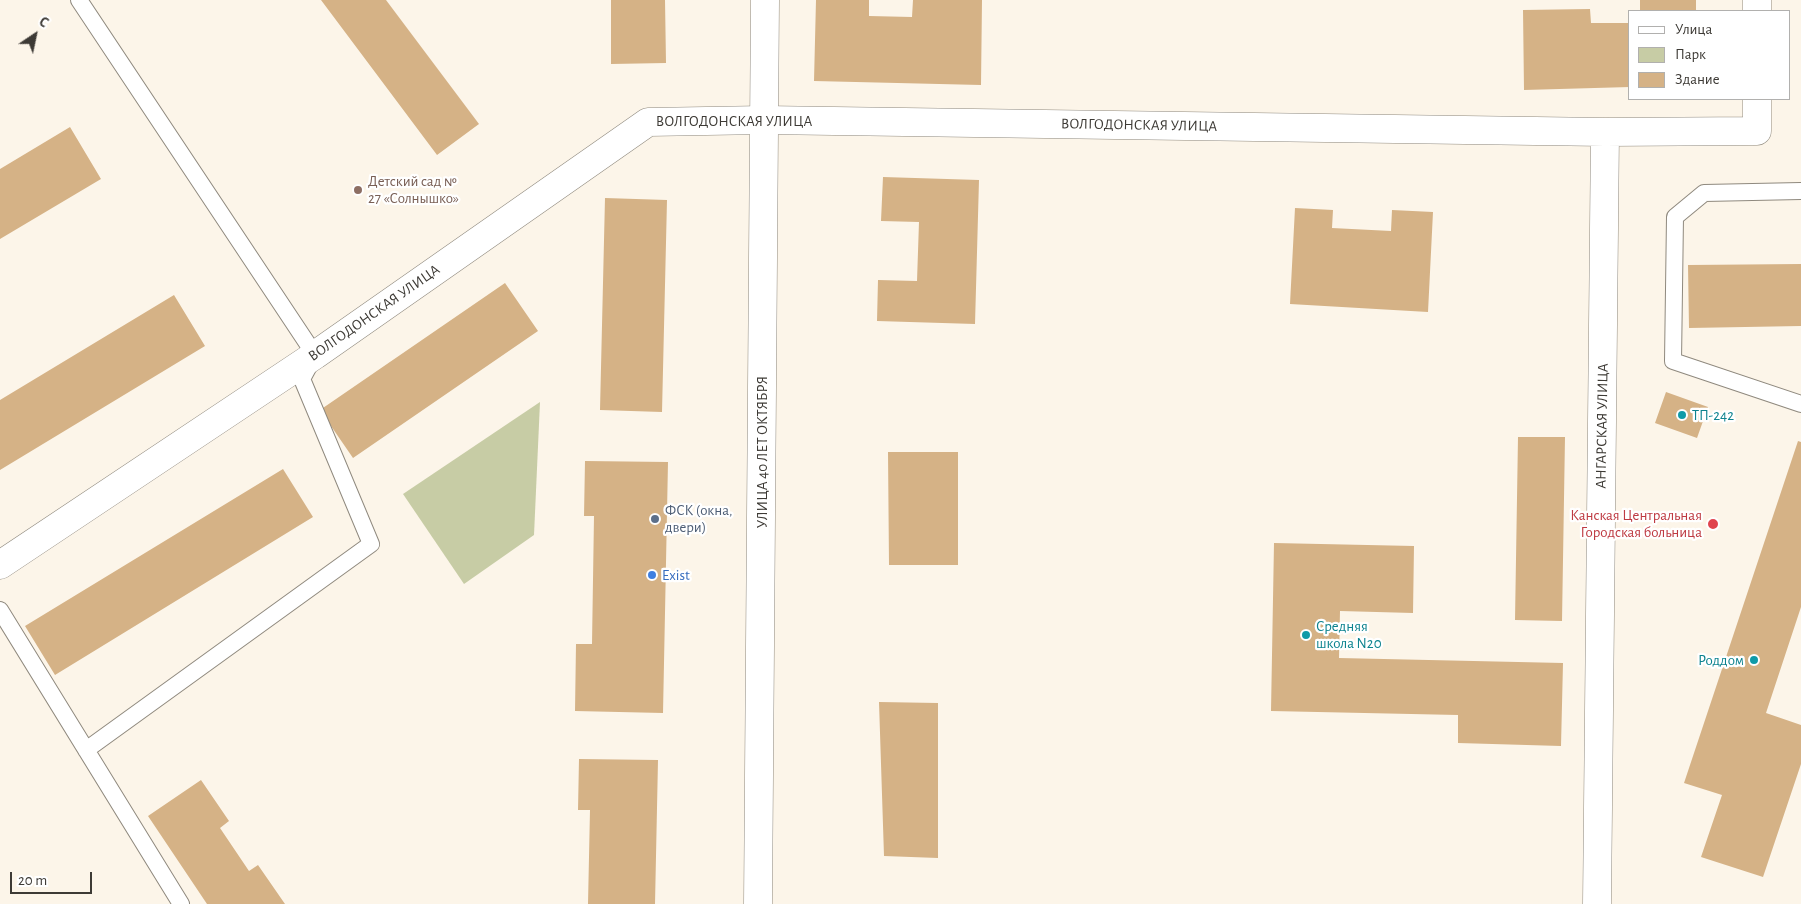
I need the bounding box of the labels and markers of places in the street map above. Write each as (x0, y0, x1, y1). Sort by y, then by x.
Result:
place label: Детский сад № 27 «Солнышко» (368, 172, 459, 207)
marker: Детский сад № 27 «Солнышко» (352, 184, 364, 196)
place label: ТП-242 (1692, 406, 1734, 424)
marker: ТП-242 (1676, 409, 1688, 421)
place label: ФСК (окна, двери) (665, 501, 732, 536)
place label: Канская Центральная Городская больница (1570, 506, 1702, 541)
marker: ФСК (окна, двери) (649, 513, 661, 525)
marker: Канская Центральная Городская больница (1706, 517, 1720, 531)
place label: Exist (662, 566, 690, 584)
marker: Exist (646, 569, 658, 581)
place label: Средняя школа N20 (1316, 617, 1382, 652)
marker: Средняя школа N20 (1300, 629, 1312, 641)
place label: Роддом (1698, 651, 1744, 669)
marker: Роддом (1748, 654, 1760, 666)

